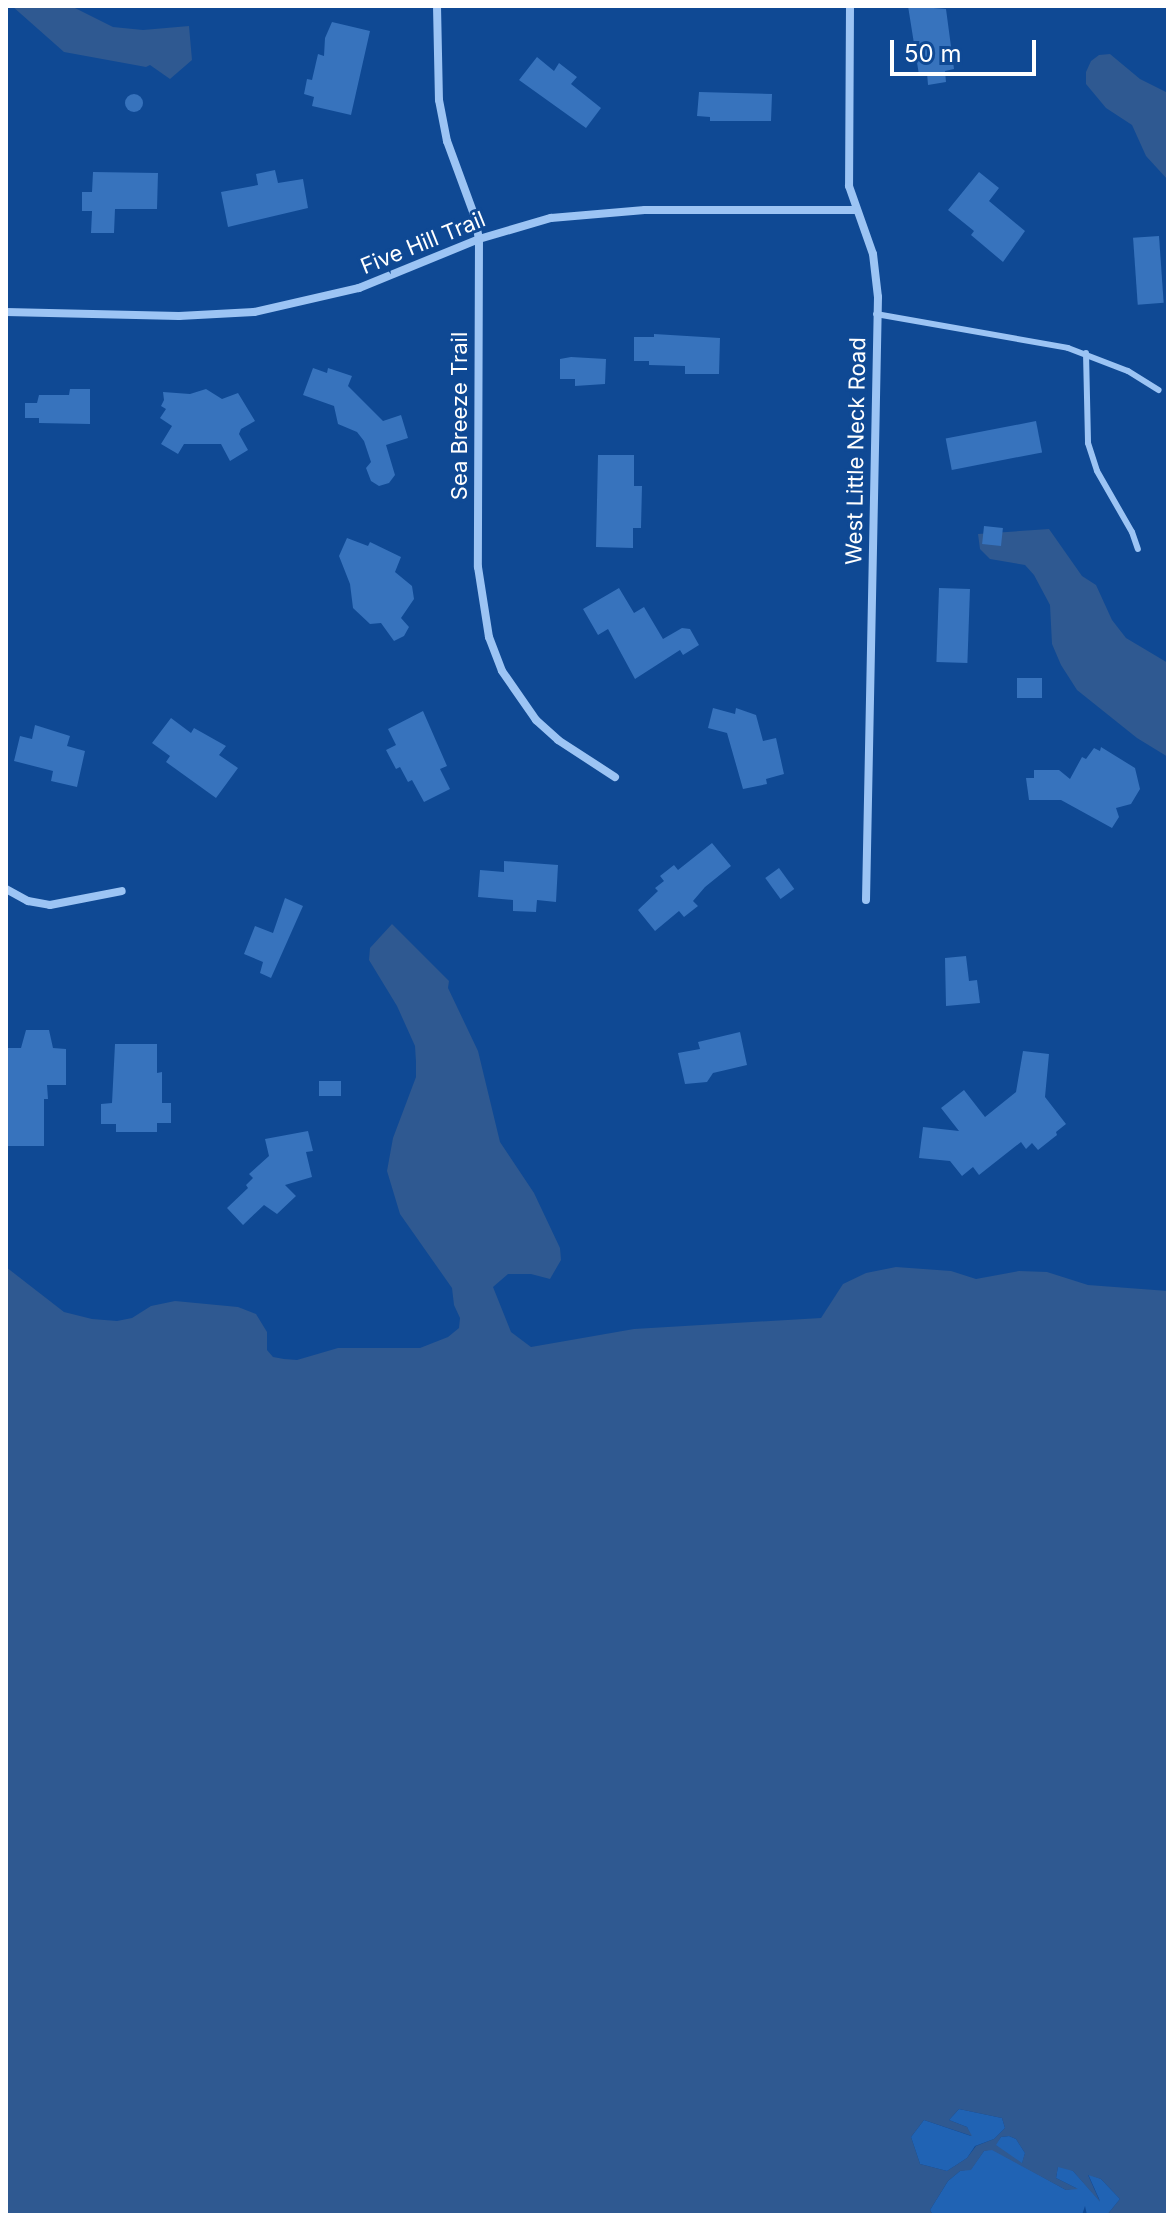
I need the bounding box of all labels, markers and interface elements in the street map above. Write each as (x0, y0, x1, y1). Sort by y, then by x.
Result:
scale bar (894, 24, 1040, 74)
text: 50 m (904, 39, 962, 68)
street label: Five Hill Trail (357, 206, 489, 280)
street label: Sea Breeze Trail (447, 332, 473, 500)
street label: West Little Neck Road (841, 337, 871, 565)

